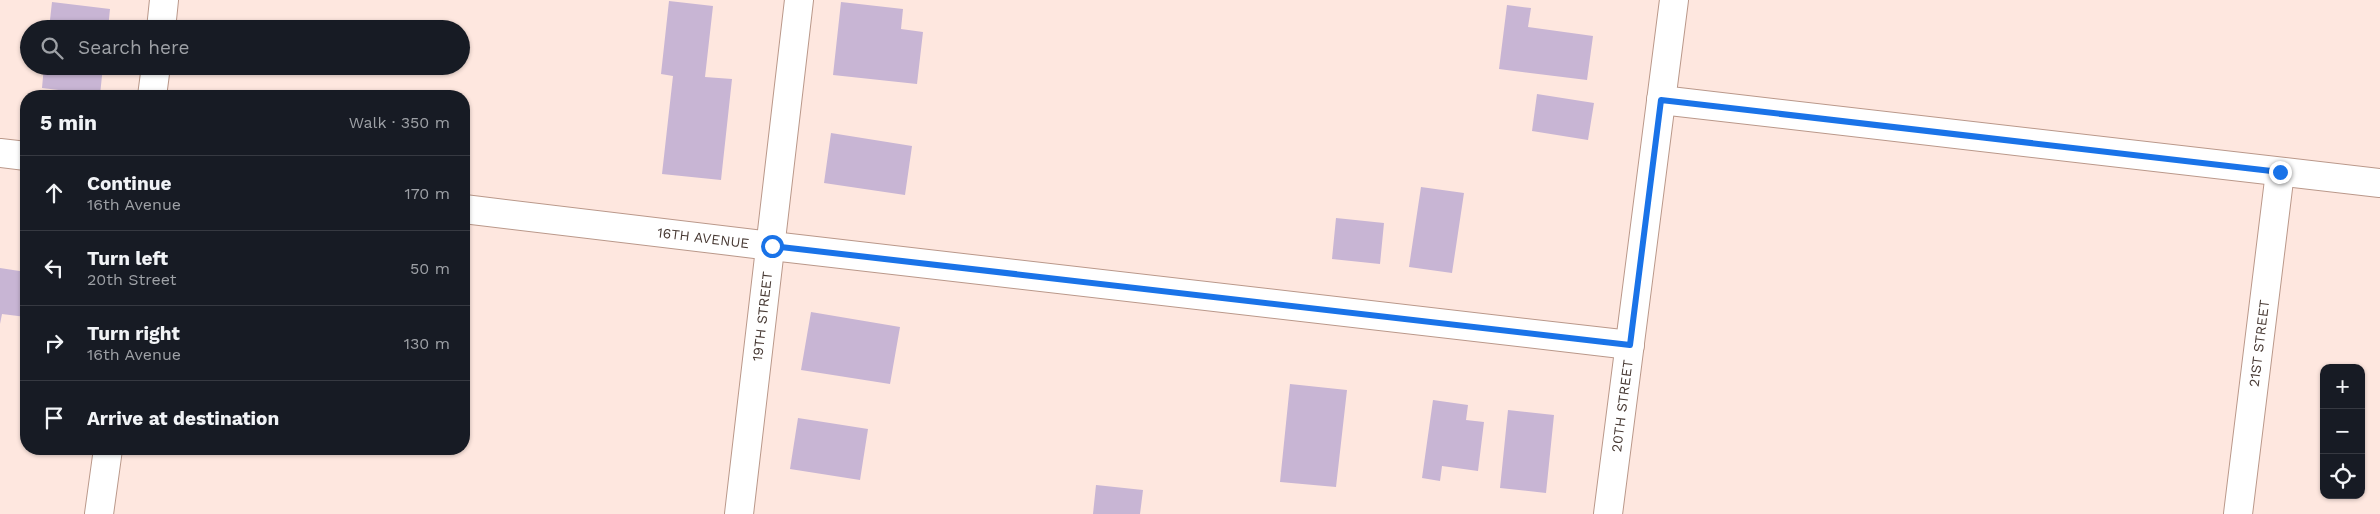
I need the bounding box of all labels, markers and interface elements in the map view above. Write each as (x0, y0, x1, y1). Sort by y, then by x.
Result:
search box (20, 20, 470, 75)
icon: search (38, 34, 66, 62)
text: Search here (78, 36, 189, 59)
text: 5 min (40, 110, 97, 135)
text: Walk · 350 m (349, 113, 450, 132)
route end (2269, 161, 2292, 184)
text: Continue (87, 172, 171, 195)
icon: ahead (40, 179, 68, 207)
text: 170 m (404, 184, 450, 203)
text: 16th Avenue (87, 195, 181, 214)
street label: 16TH AVENUE (656, 224, 750, 251)
route start (761, 235, 784, 258)
text: Turn left (87, 247, 168, 270)
icon: left (40, 254, 68, 282)
text: 50 m (410, 259, 450, 278)
text: 20th Street (87, 270, 177, 289)
street label: 19TH STREET (749, 270, 775, 362)
street label: 21ST STREET (2246, 298, 2272, 388)
text: Turn right (87, 322, 180, 345)
icon: right (40, 329, 68, 357)
text: 130 m (404, 334, 450, 353)
text: 16th Avenue (87, 345, 181, 364)
street label: 20TH STREET (1608, 358, 1636, 453)
map controls (2320, 364, 2365, 499)
button: + (2320, 364, 2365, 409)
icon: arrive (40, 404, 68, 432)
text: Arrive at destination (87, 407, 279, 430)
button: − (2320, 409, 2365, 454)
button: locate (2320, 454, 2365, 499)

